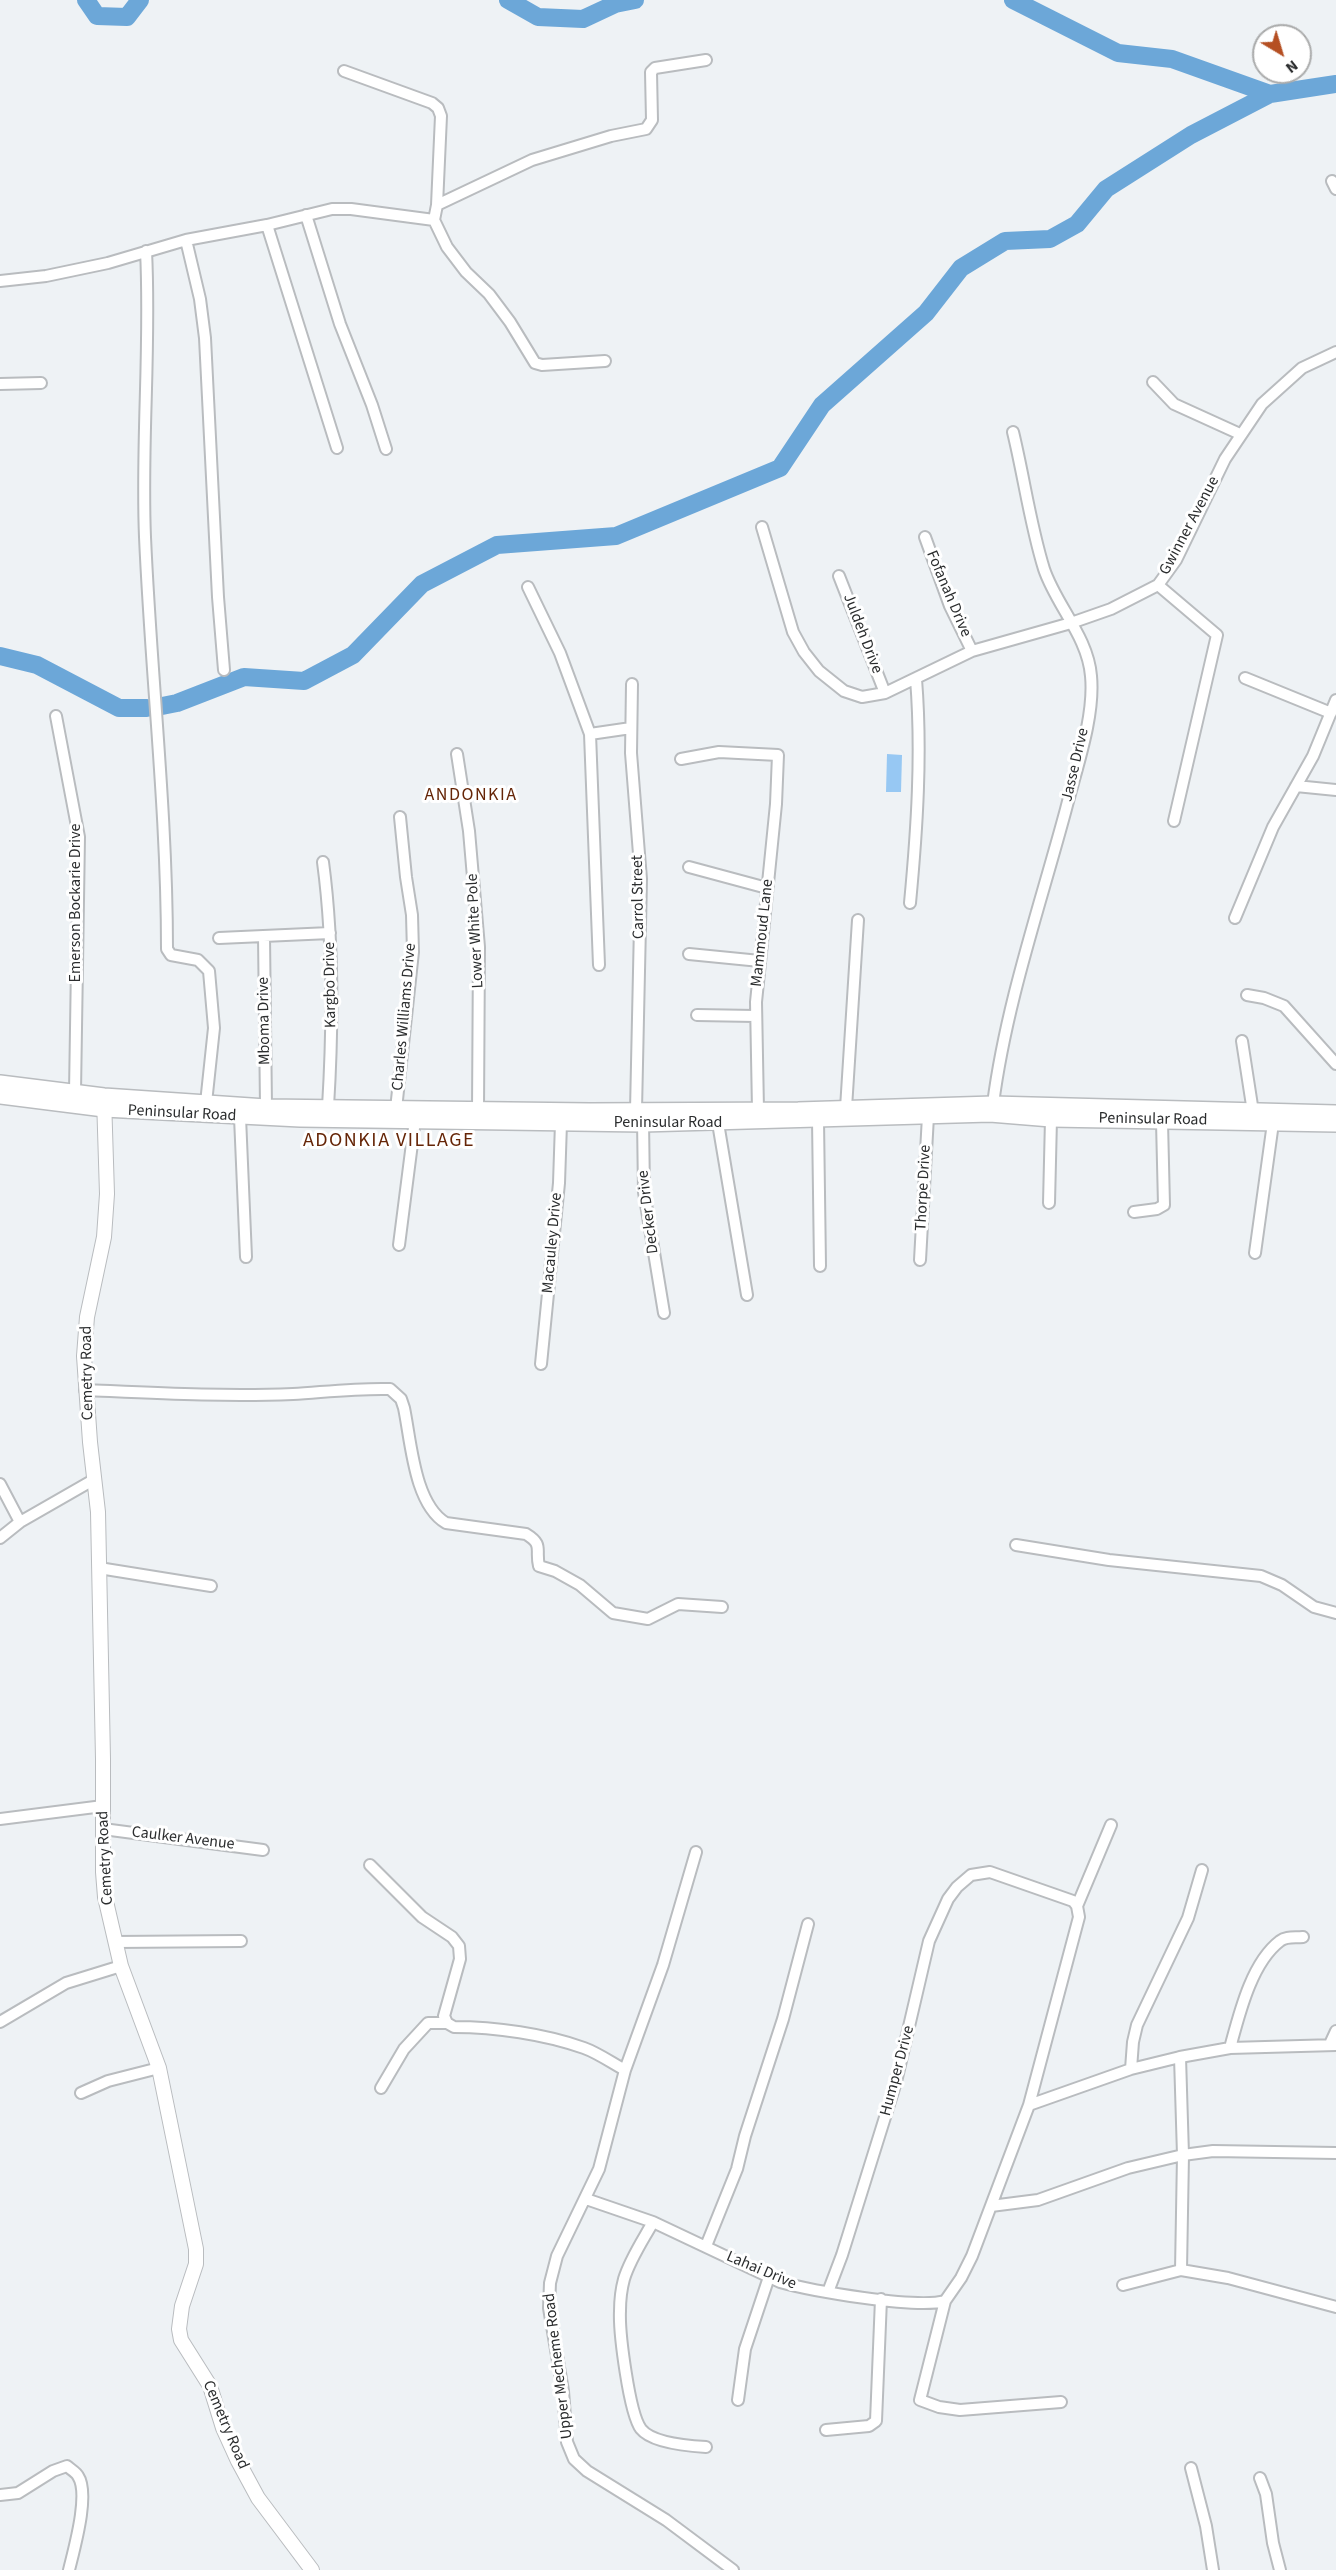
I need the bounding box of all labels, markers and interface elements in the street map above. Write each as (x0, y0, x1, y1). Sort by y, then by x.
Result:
north arrow (1252, 24, 1312, 84)
text: N (1281, 55, 1303, 79)
street label: Gwinner Avenue (1156, 473, 1224, 579)
street label: Fofanah Drive (921, 548, 975, 640)
street label: Juldeh Drive (838, 591, 886, 677)
street label: Jasse Drive (1058, 726, 1094, 804)
district label: ANDONKIA (424, 785, 518, 807)
street label: Emerson Bockarie Drive (66, 824, 86, 982)
street label: Carrol Street (629, 855, 649, 939)
street label: Lower White Pole (463, 873, 489, 989)
street label: Mammoud Lane (748, 878, 778, 988)
street label: Kargbo Drive (321, 942, 341, 1028)
street label: Charles Williams Drive (389, 942, 421, 1092)
street label: Mboma Drive (255, 977, 275, 1065)
street label: Peninsular Road (127, 1102, 237, 1126)
street label: Peninsular Road (1098, 1109, 1208, 1131)
street label: Peninsular Road (614, 1113, 722, 1133)
district label: ADONKIA VILLAGE (303, 1130, 475, 1154)
street label: Thorpe Drive (912, 1144, 936, 1232)
street label: Decker Drive (634, 1169, 664, 1255)
street label: Macauley Drive (539, 1192, 567, 1294)
street label: Cemetry Road (78, 1326, 98, 1420)
street label: Cemetry Road (94, 1810, 118, 1906)
street label: Caulker Avenue (130, 1823, 236, 1855)
street label: Humper Drive (877, 2024, 919, 2118)
street label: Lahai Drive (723, 2248, 799, 2294)
street label: Upper Mecheme Road (541, 2292, 577, 2440)
street label: Cemetry Road (198, 2378, 252, 2472)

